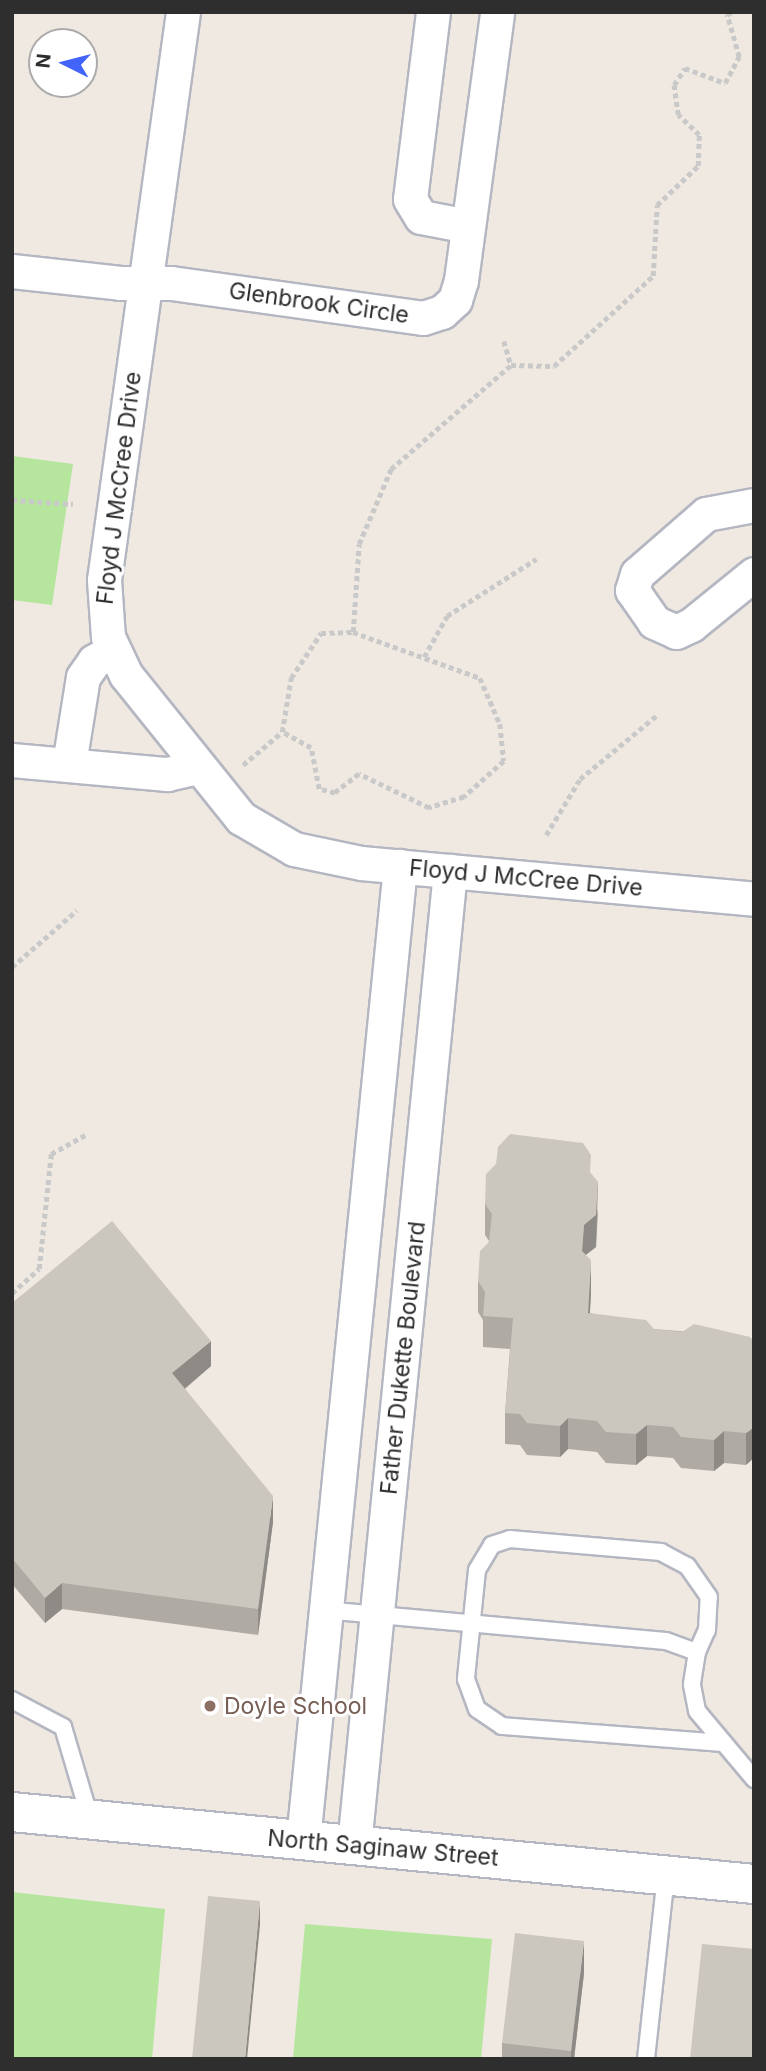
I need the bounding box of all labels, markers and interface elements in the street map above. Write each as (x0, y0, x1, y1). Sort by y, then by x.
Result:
north arrow (28, 28, 98, 98)
text: N (31, 53, 56, 69)
street label: Glenbrook Circle (227, 277, 411, 329)
street label: Floyd J McCree Drive (91, 370, 147, 606)
street label: Floyd J McCree Drive (408, 854, 644, 902)
street label: Father Dukette Boulevard (375, 1220, 431, 1496)
place label: Doyle School (224, 1692, 367, 1720)
marker: Doyle School (202, 1698, 218, 1714)
street label: North Saginaw Street (266, 1824, 500, 1872)

